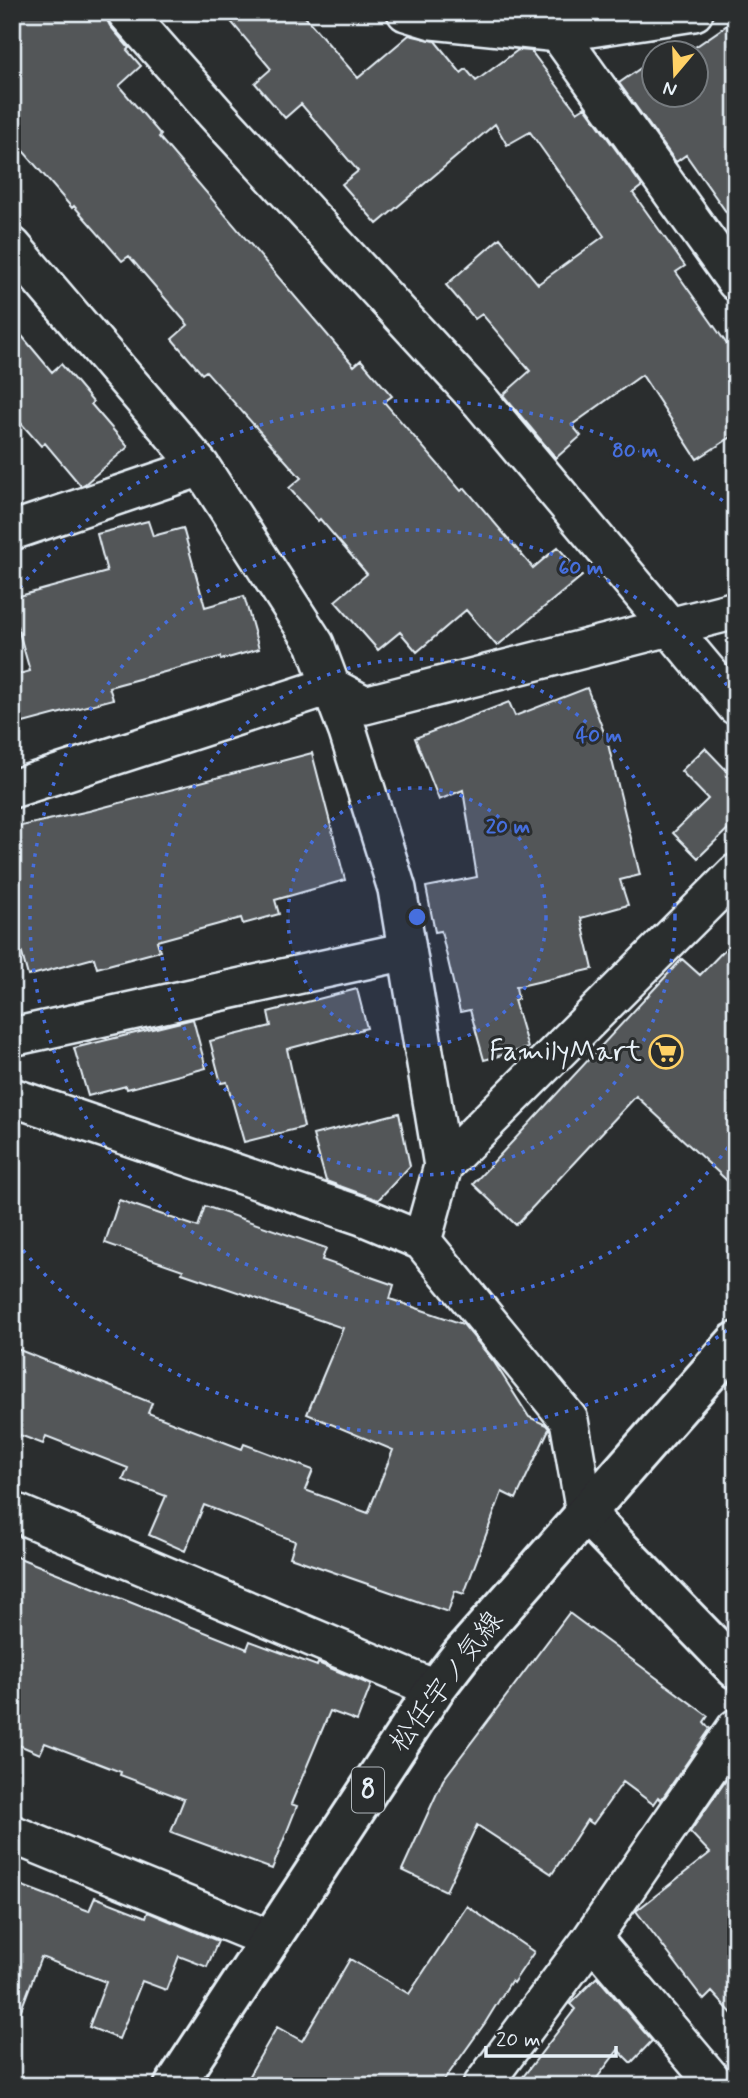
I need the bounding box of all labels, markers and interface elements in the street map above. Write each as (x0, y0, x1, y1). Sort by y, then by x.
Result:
north arrow (640, 38, 710, 108)
text: N (660, 75, 680, 103)
text: 80 m (612, 437, 658, 465)
text: 60 m (558, 554, 604, 582)
text: 40 m (576, 722, 623, 750)
text: 20 m (486, 813, 531, 841)
centre of rings (405, 905, 429, 929)
supermarket icon: FamilyMart (647, 1033, 685, 1071)
place label: FamilyMart (489, 1034, 643, 1071)
street label: 松任宇ノ気線 (382, 1604, 512, 1760)
road number: 8 (352, 1768, 384, 1812)
scale bar (486, 2014, 615, 2058)
text: 20 m (496, 2026, 541, 2054)

